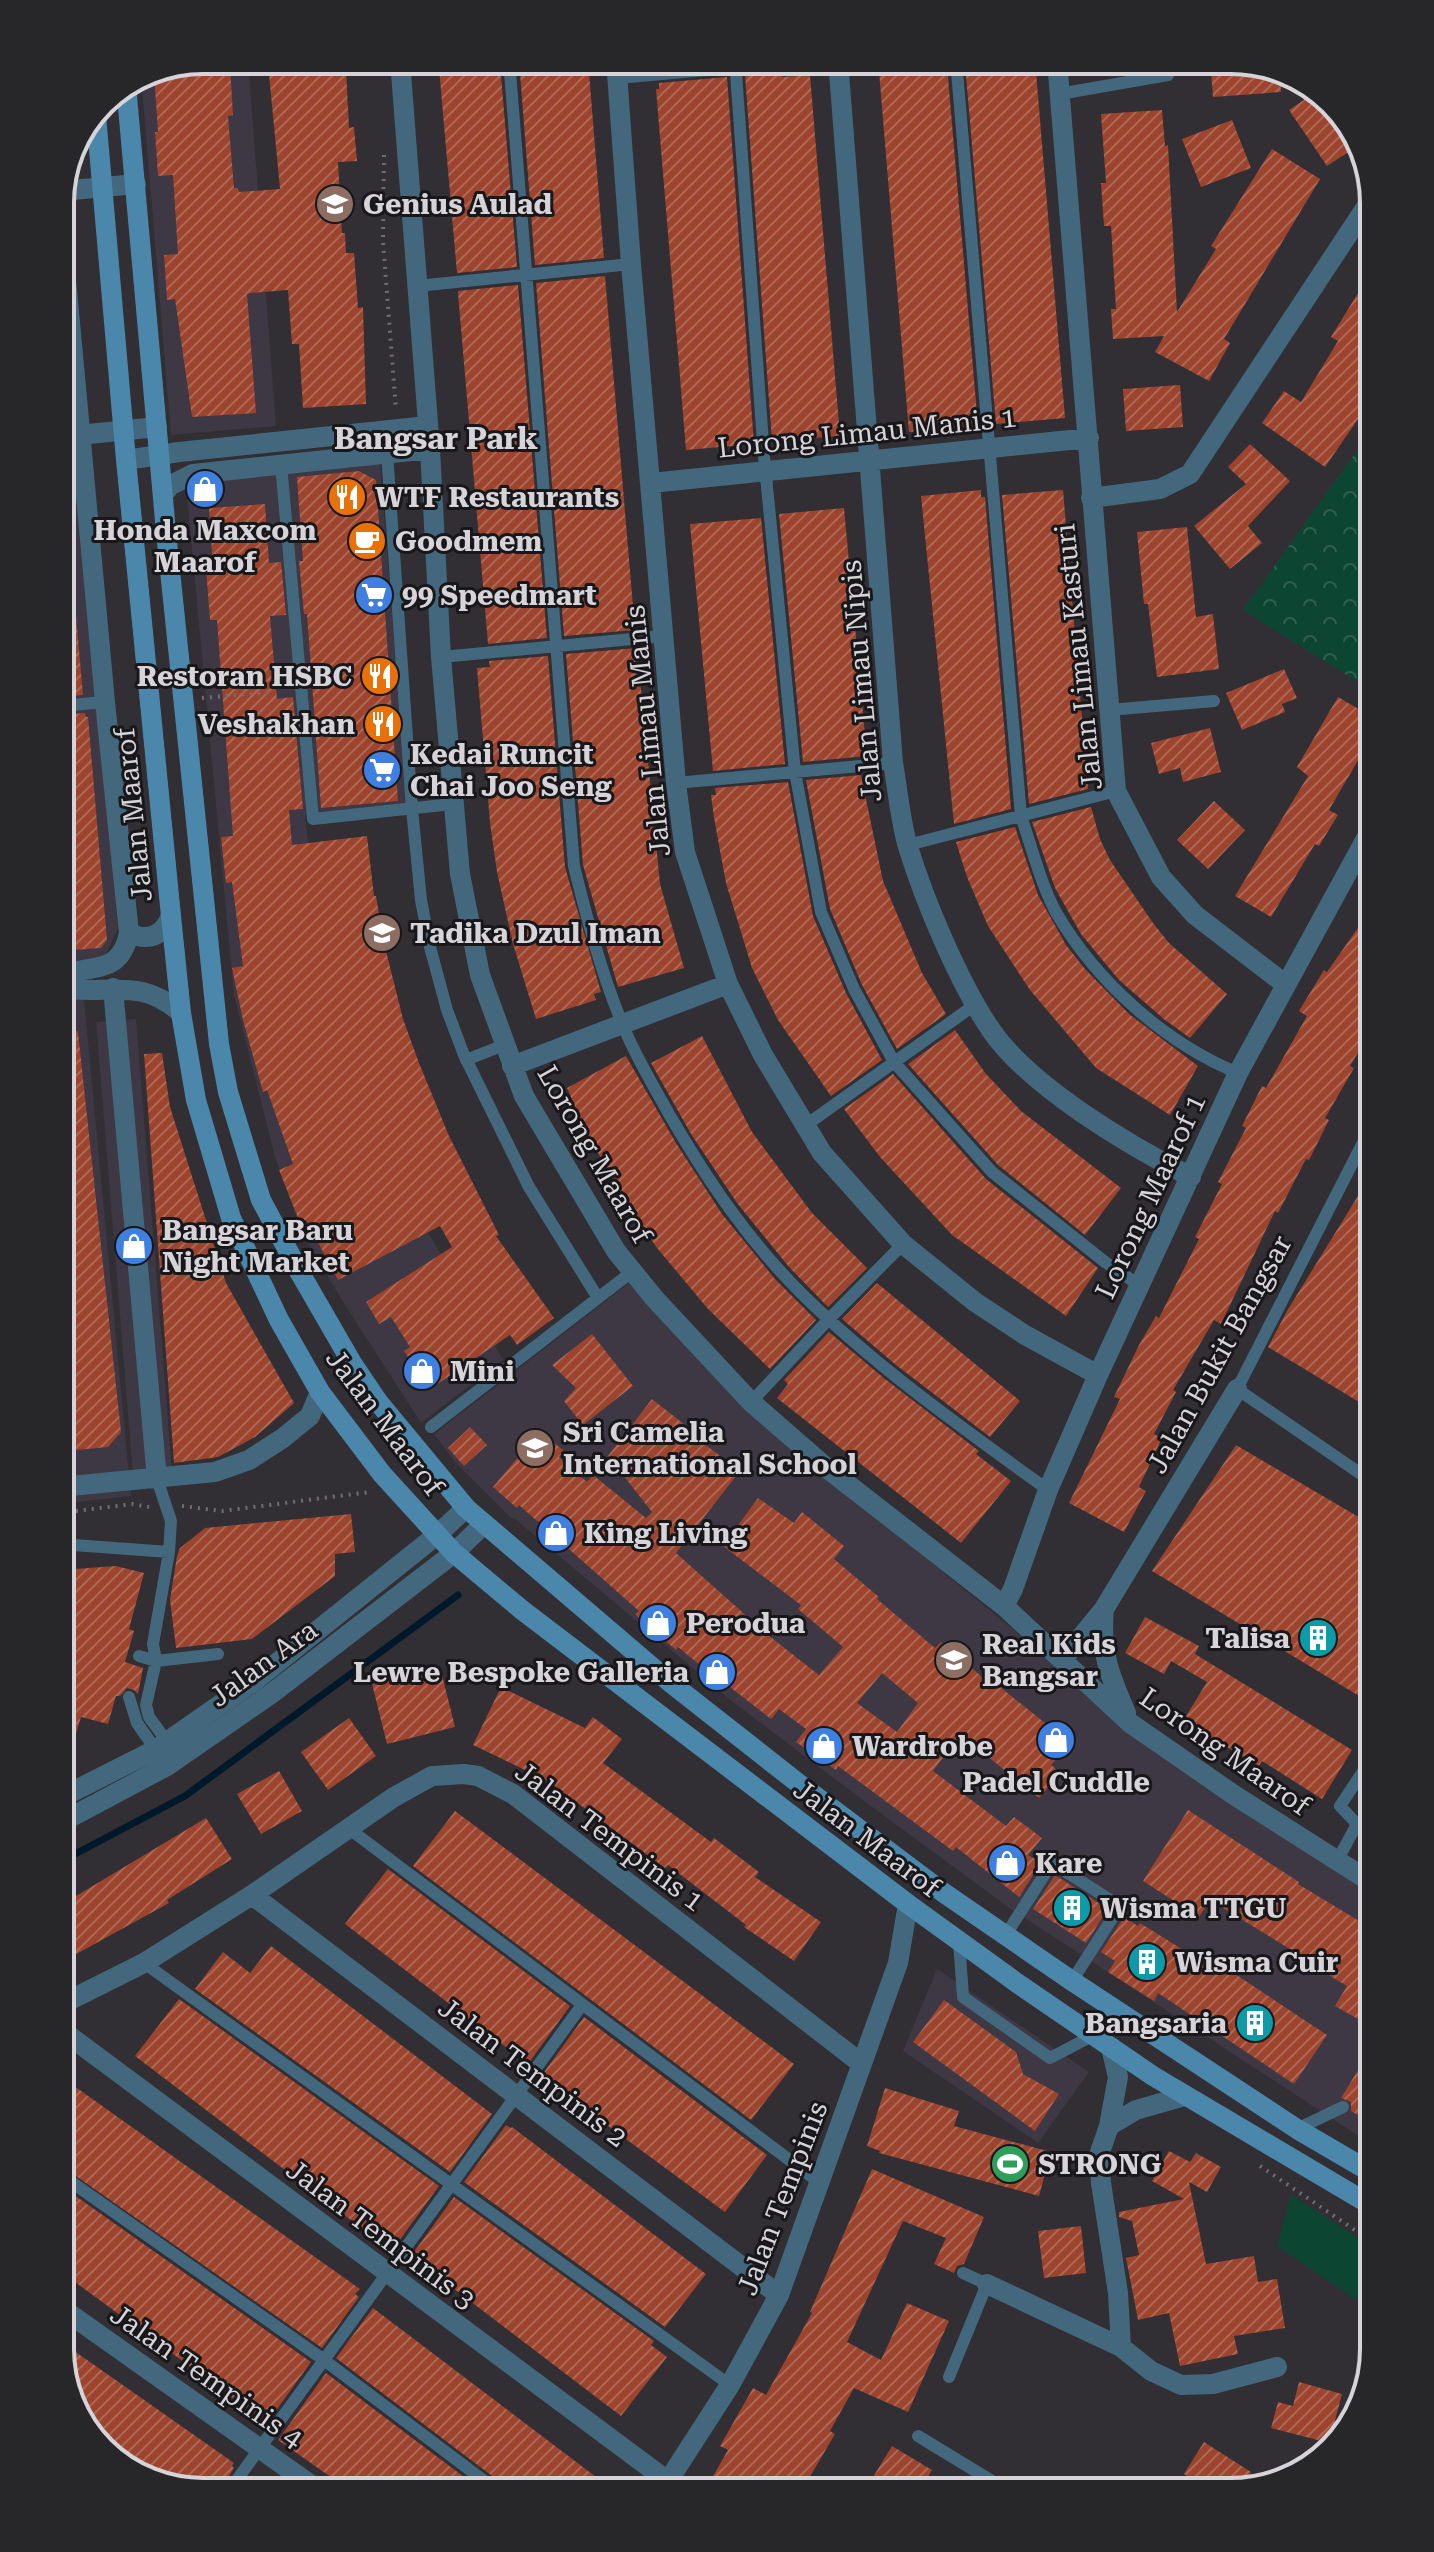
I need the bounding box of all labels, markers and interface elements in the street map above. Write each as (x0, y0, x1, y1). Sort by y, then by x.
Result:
school or university icon: Genius Aulad (314, 183, 356, 225)
place label: Genius Aulad (363, 188, 552, 221)
street label: Lorong Limau Manis 1 (716, 400, 1018, 465)
district label: Bangsar Park (334, 421, 538, 456)
shop icon: Honda Maxcom Maarof (184, 468, 226, 510)
restaurant icon: WTF Restaurants (326, 476, 368, 518)
place label: WTF Restaurants (375, 481, 619, 514)
place label: Honda Maxcom Maarof (94, 514, 316, 579)
cafe icon: Goodmem (346, 520, 388, 562)
street label: Jalan Limau Kasturi (1048, 522, 1109, 792)
place label: Goodmem (395, 525, 542, 558)
street label: Jalan Limau Nipis (834, 559, 889, 803)
supermarket icon: 99 Speedmart (353, 574, 395, 616)
place label: 99 Speedmart (402, 579, 597, 612)
street label: Jalan Limau Manis (618, 604, 677, 858)
restaurant icon: Restoran HSBC (359, 655, 401, 697)
place label: Restoran HSBC (137, 660, 352, 693)
restaurant icon: Veshakhan (362, 703, 404, 745)
place label: Veshakhan (198, 708, 355, 741)
street label: Jalan Maarof (108, 725, 159, 904)
place label: Kedai Runcit Chai Joo Seng (410, 738, 612, 803)
supermarket icon: Kedai Runcit Chai Joo Seng (361, 749, 403, 791)
school or university icon: Tadika Dzul Iman (361, 912, 403, 954)
place label: Tadika Dzul Iman (410, 917, 661, 950)
street label: Lorong Maarof (530, 1060, 659, 1250)
street label: Lorong Maarof 1 (1089, 1088, 1212, 1304)
place label: Bangsar Baru Night Market (162, 1214, 353, 1279)
shop icon: Bangsar Baru Night Market (113, 1225, 155, 1267)
street label: Jalan Bukit Bangsar (1140, 1230, 1299, 1479)
street label: Jalan Maarof (319, 1343, 451, 1503)
shop icon: Mini (401, 1350, 443, 1392)
place label: Mini (450, 1355, 514, 1388)
place label: Sri Camelia International School (563, 1416, 857, 1481)
school or university icon: Sri Camelia International School (514, 1427, 556, 1469)
shop icon: King Living (535, 1512, 577, 1554)
place label: King Living (584, 1517, 748, 1550)
shop icon: Perodua (637, 1602, 679, 1644)
place label: Perodua (686, 1607, 806, 1640)
street label: Jalan Ara (203, 1613, 324, 1714)
building icon: Talisa (1297, 1617, 1339, 1659)
place label: Talisa (1205, 1622, 1291, 1655)
place label: Real Kids Bangsar (982, 1628, 1116, 1693)
school or university icon: Real Kids Bangsar (933, 1639, 975, 1681)
shop icon: Lewre Bespoke Galleria (696, 1651, 738, 1693)
place label: Lewre Bespoke Galleria (353, 1656, 690, 1689)
street label: Lorong Maarof (1134, 1681, 1317, 1823)
shop icon: Padel Cuddle (1035, 1719, 1077, 1761)
shop icon: Wardrobe (803, 1725, 845, 1767)
place label: Wardrobe (852, 1730, 993, 1763)
street label: Jalan Tempinis 1 (509, 1755, 710, 1918)
place label: Padel Cuddle (962, 1766, 1150, 1799)
street label: Jalan Maarof (787, 1773, 947, 1905)
shop icon: Kare (986, 1842, 1028, 1884)
place label: Kare (1035, 1847, 1102, 1880)
building icon: Wisma TTGU (1051, 1887, 1093, 1929)
place label: Wisma TTGU (1100, 1892, 1287, 1925)
building icon: Wisma Cuir (1126, 1941, 1168, 1983)
place label: Wisma Cuir (1175, 1946, 1339, 1979)
street label: Jalan Tempinis 2 (432, 1991, 633, 2154)
building icon: Bangsaria (1234, 2002, 1276, 2044)
place label: Bangsaria (1085, 2007, 1228, 2040)
street label: Jalan Tempinis (730, 2097, 835, 2300)
sports icon: STRONG (989, 2143, 1031, 2185)
place label: STRONG (1038, 2148, 1162, 2181)
street label: Jalan Tempinis 3 (280, 2153, 481, 2316)
street label: Jalan Tempinis 4 (104, 2298, 310, 2455)

